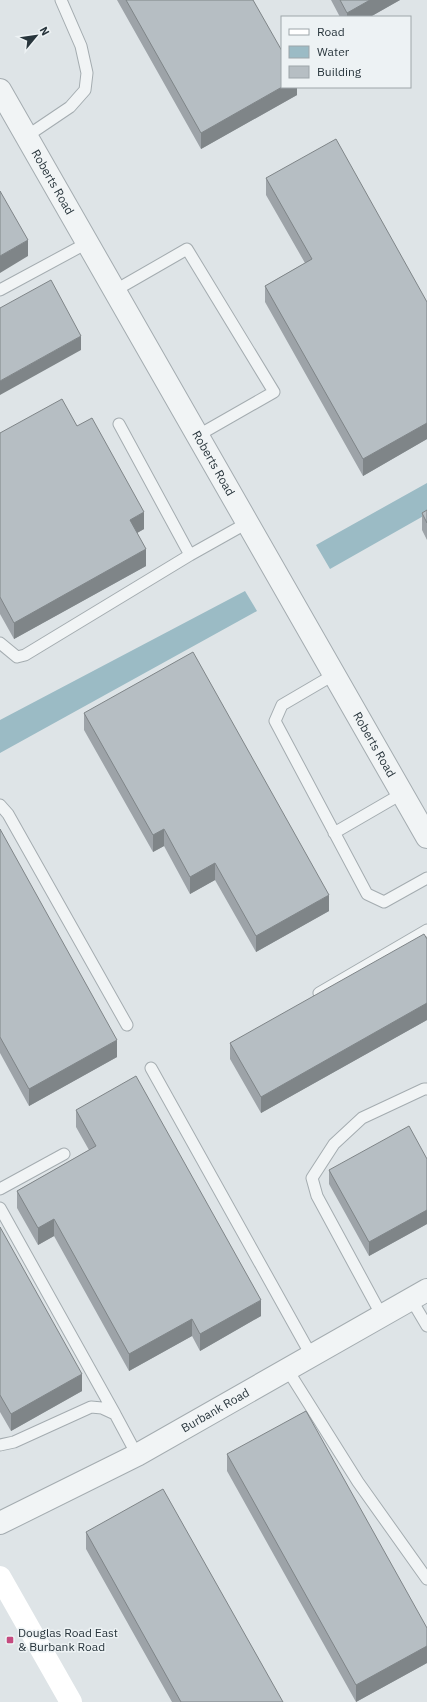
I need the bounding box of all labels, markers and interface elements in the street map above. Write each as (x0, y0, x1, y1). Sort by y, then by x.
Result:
north arrow (16, 16, 56, 56)
legend (281, 16, 411, 88)
text: N (37, 24, 53, 38)
text: Road (317, 24, 345, 39)
text: Water (317, 44, 350, 59)
text: Building (317, 64, 362, 79)
street label: Roberts Road (28, 146, 78, 217)
street label: Roberts Road (189, 428, 238, 498)
street label: Roberts Road (350, 709, 399, 780)
street label: Burbank Road (178, 1385, 252, 1435)
place label: Douglas Road East & Burbank Road (18, 1625, 118, 1654)
marker: Douglas Road East & Burbank Road (5, 1635, 15, 1645)

